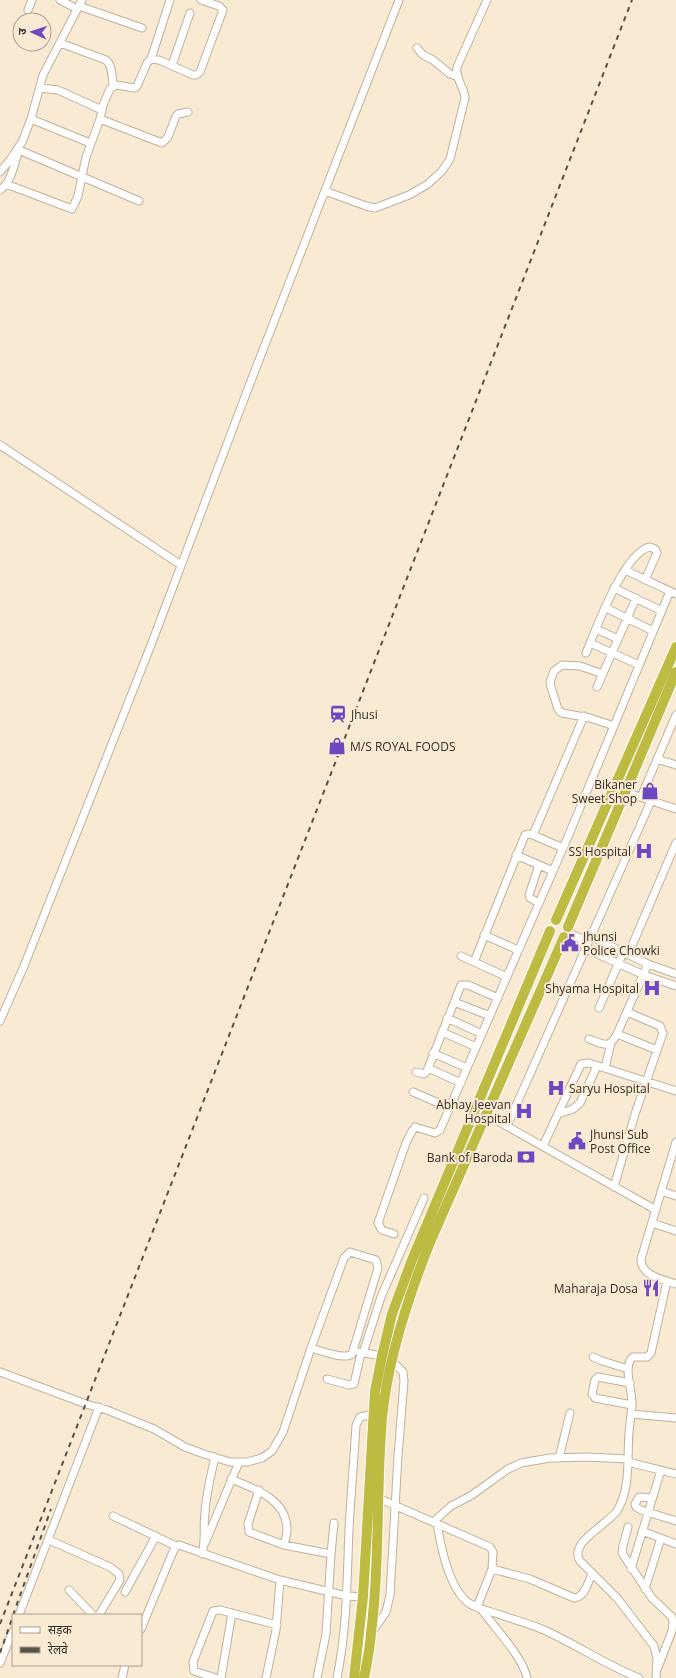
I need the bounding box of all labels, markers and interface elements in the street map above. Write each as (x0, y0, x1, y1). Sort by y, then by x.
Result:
north arrow (12, 12, 52, 52)
text: उ (14, 27, 29, 35)
station icon: Jhusi (328, 704, 348, 724)
place label: Jhusi (350, 706, 378, 723)
shop icon: M/S ROYAL FOODS (327, 736, 347, 756)
place label: M/S ROYAL FOODS (350, 738, 455, 755)
place label: Bikaner Sweet Shop (572, 776, 637, 807)
shop icon: Bikaner Sweet Shop (640, 781, 660, 801)
hospital icon: SS Hospital (634, 841, 654, 861)
place label: SS Hospital (569, 843, 631, 860)
place label: Jhunsi Police Chowki (582, 928, 660, 959)
public building icon: Jhunsi Police Chowki (560, 933, 580, 953)
hospital icon: Shyama Hospital (642, 978, 662, 998)
place label: Shyama Hospital (545, 980, 639, 997)
hospital icon: Saryu Hospital (546, 1078, 566, 1098)
place label: Saryu Hospital (569, 1080, 650, 1097)
place label: Abhay Jeevan Hospital (436, 1096, 511, 1127)
hospital icon: Abhay Jeevan Hospital (514, 1101, 534, 1121)
place label: Jhunsi Sub Post Office (589, 1126, 651, 1157)
public building icon: Jhunsi Sub Post Office (567, 1131, 587, 1151)
bank icon: Bank of Baroda (516, 1147, 536, 1167)
place label: Bank of Baroda (427, 1149, 513, 1166)
restaurant icon: Maharaja Dosa (641, 1278, 661, 1298)
place label: Maharaja Dosa (554, 1280, 638, 1297)
legend (12, 1614, 142, 1666)
text: सड़क (48, 1621, 73, 1638)
text: रेलवे (48, 1641, 68, 1658)

